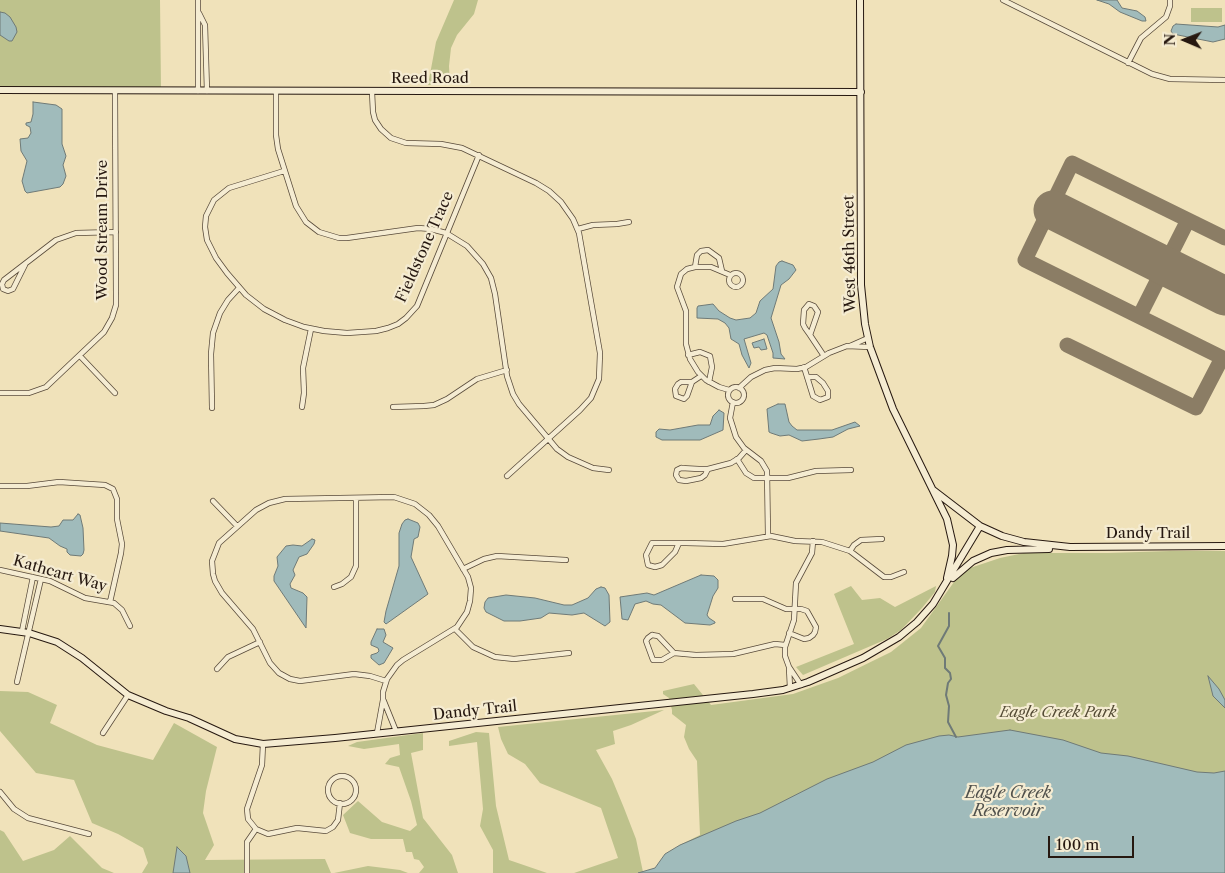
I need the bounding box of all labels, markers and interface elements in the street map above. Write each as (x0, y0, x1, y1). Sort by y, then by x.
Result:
north arrow (1160, 15, 1210, 65)
text: N (1161, 34, 1179, 46)
street label: Reed Road (391, 70, 469, 88)
street label: Wood Stream Drive (94, 160, 112, 300)
street label: Fieldstone Trace (392, 189, 458, 305)
street label: West 46th Street (840, 195, 860, 313)
street label: Dandy Trail (1106, 525, 1190, 543)
street label: Kathcart Way (11, 552, 109, 596)
street label: Dandy Trail (432, 698, 518, 724)
park label: Eagle Creek Park (999, 704, 1117, 722)
water label: Eagle Creek Reservoir (965, 783, 1051, 821)
scale bar (1050, 826, 1136, 858)
text: 100 m (1056, 835, 1099, 854)

